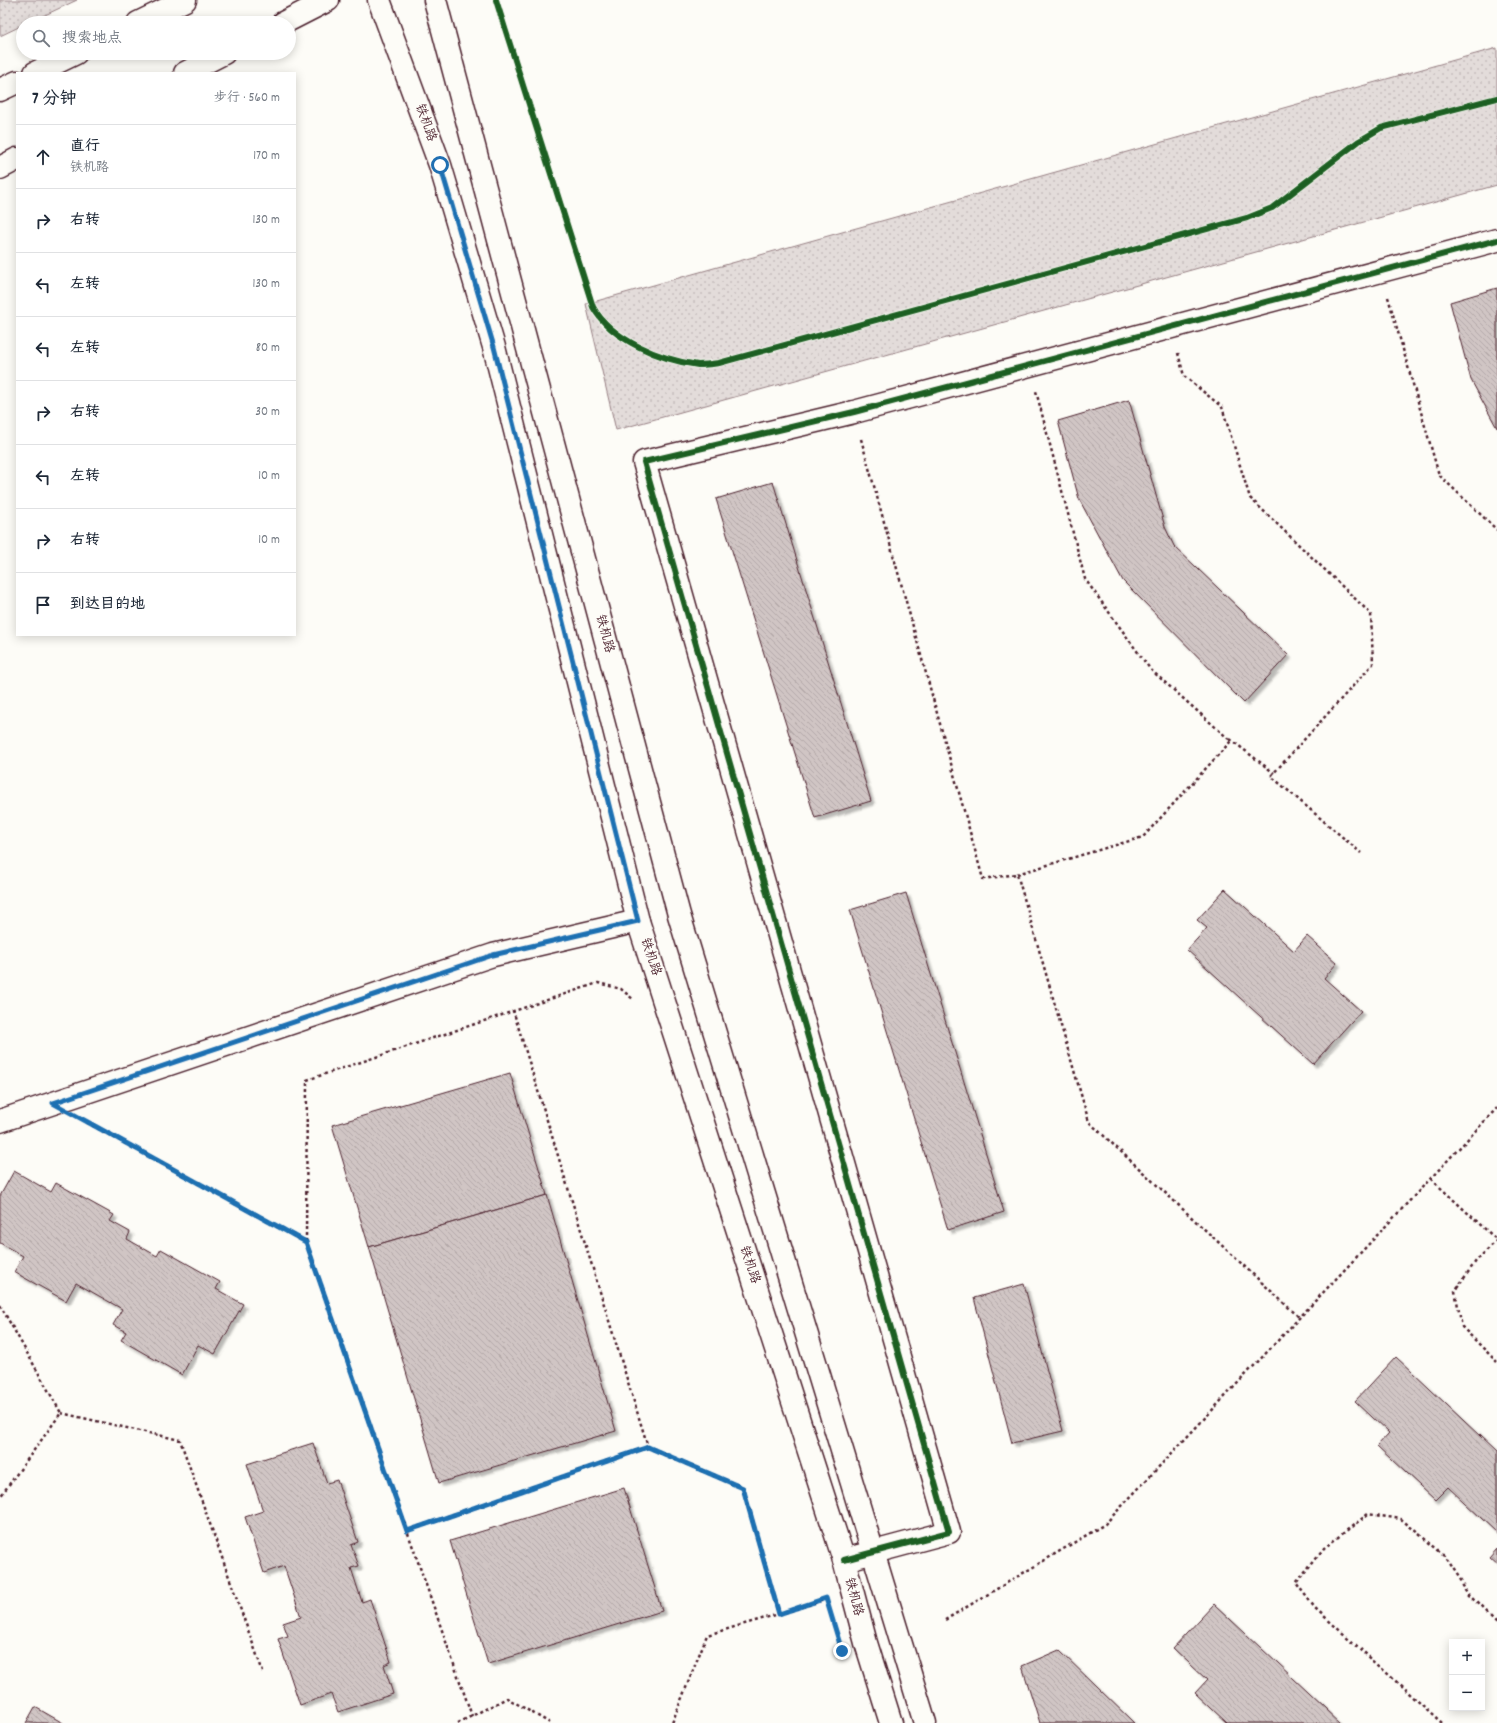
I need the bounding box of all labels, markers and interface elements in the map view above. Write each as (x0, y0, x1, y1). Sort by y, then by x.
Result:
search box (16, 16, 296, 60)
icon: search (30, 27, 52, 49)
text: 搜索地点 (62, 28, 122, 50)
text: 7 分钟 (32, 88, 76, 112)
text: 步行 · 560 m (214, 89, 280, 108)
street label: 铁机路 (409, 101, 441, 145)
text: 直行 (70, 136, 100, 158)
icon: ahead (32, 146, 54, 168)
text: 170 m (253, 147, 280, 166)
route start (431, 156, 449, 174)
text: 铁机路 (70, 159, 109, 178)
icon: right (32, 210, 54, 232)
text: 右转 (70, 210, 100, 232)
text: 130 m (252, 211, 280, 230)
icon: left (32, 274, 54, 296)
text: 左转 (70, 274, 100, 296)
text: 130 m (252, 275, 280, 294)
icon: left (32, 338, 54, 360)
text: 左转 (70, 338, 100, 360)
text: 80 m (256, 339, 280, 358)
icon: right (32, 402, 54, 424)
text: 右转 (70, 402, 100, 424)
text: 30 m (255, 403, 280, 422)
icon: left (32, 466, 54, 488)
text: 左转 (70, 466, 100, 488)
text: 10 m (258, 467, 280, 486)
icon: right (32, 530, 54, 552)
text: 右转 (70, 530, 100, 552)
text: 10 m (258, 531, 280, 550)
icon: arrive (32, 594, 54, 616)
text: 到达目的地 (70, 594, 145, 616)
street label: 铁机路 (590, 613, 618, 655)
street label: 铁机路 (635, 936, 665, 978)
street label: 铁机路 (734, 1244, 764, 1286)
street label: 铁机路 (839, 1576, 867, 1618)
map controls (1449, 1639, 1485, 1711)
button: + (1449, 1639, 1485, 1675)
route end (833, 1642, 851, 1660)
button: − (1449, 1675, 1485, 1711)

